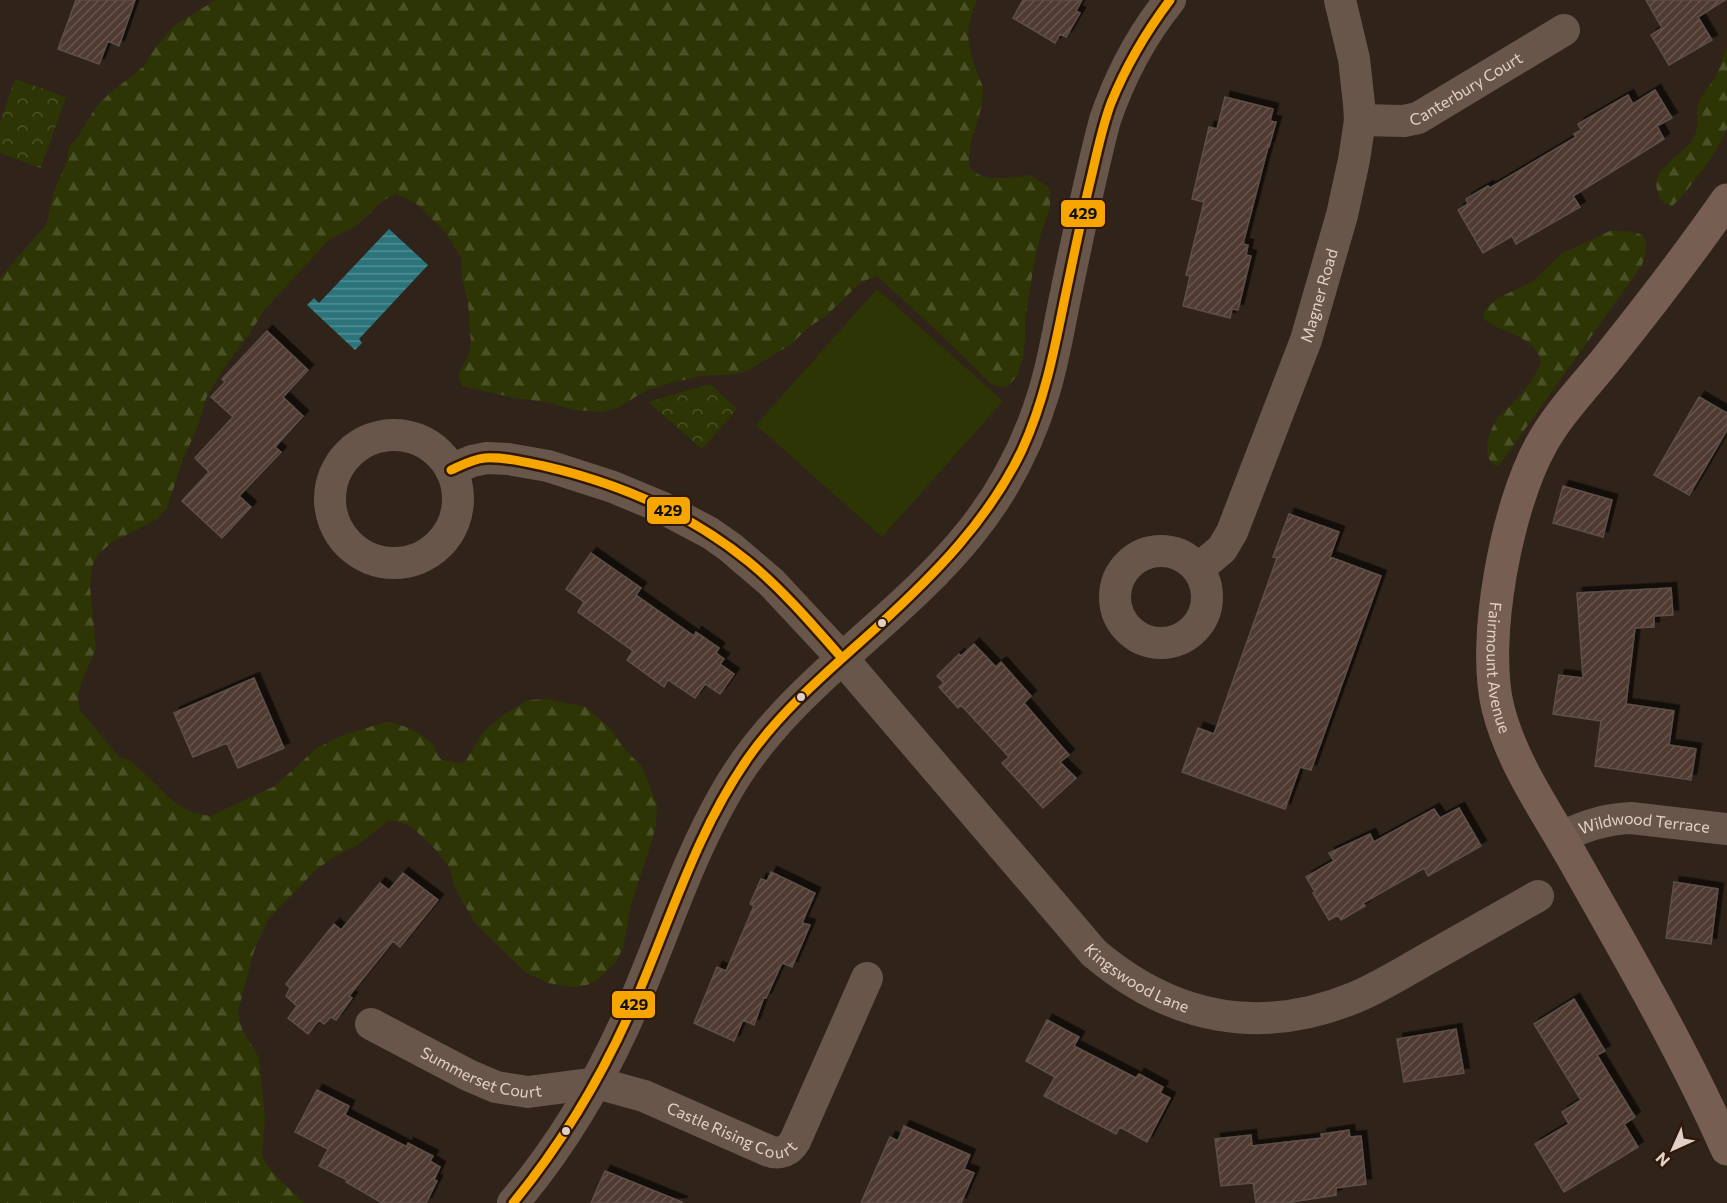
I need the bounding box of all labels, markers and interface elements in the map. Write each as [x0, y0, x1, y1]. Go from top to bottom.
street label: Canterbury Court [1408, 47, 1526, 129]
line badge: 429 [1060, 199, 1106, 228]
text: 429 [1069, 203, 1097, 222]
street label: Magner Road [1296, 246, 1341, 345]
line badge: 429 [646, 496, 691, 525]
text: 429 [654, 500, 682, 519]
street label: Fairmount Avenue [1484, 601, 1515, 736]
unlabelled marker [876, 617, 888, 629]
unlabelled marker [795, 691, 807, 703]
street label: Wildwood Terrace [1576, 808, 1711, 838]
street label: Kingswood Lane [1081, 939, 1192, 1016]
line badge: 429 [611, 990, 656, 1019]
text: 429 [620, 994, 648, 1013]
street label: Summerset Court [418, 1042, 543, 1101]
street label: Castle Rising Court [664, 1097, 801, 1162]
north arrow [1643, 1119, 1703, 1179]
unlabelled marker [560, 1125, 572, 1137]
text: N [1651, 1149, 1673, 1171]

